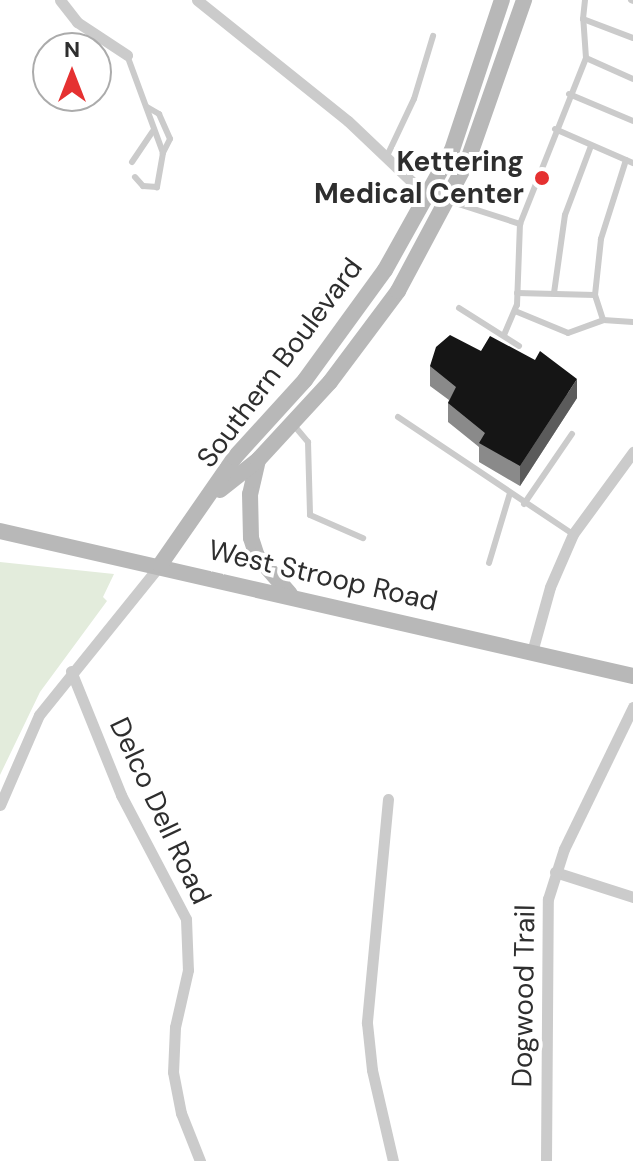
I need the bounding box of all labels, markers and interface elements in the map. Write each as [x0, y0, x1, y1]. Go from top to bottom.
north arrow [32, 32, 112, 112]
text: N [64, 35, 80, 64]
place label: Kettering Medical Center [314, 145, 524, 211]
marker: Kettering Medical Center [531, 167, 553, 189]
street label: Southern Boulevard [190, 252, 370, 474]
street label: West Stroop Road [205, 533, 441, 619]
street label: Delco Dell Road [102, 712, 218, 910]
street label: Dogwood Trail [506, 904, 542, 1088]

